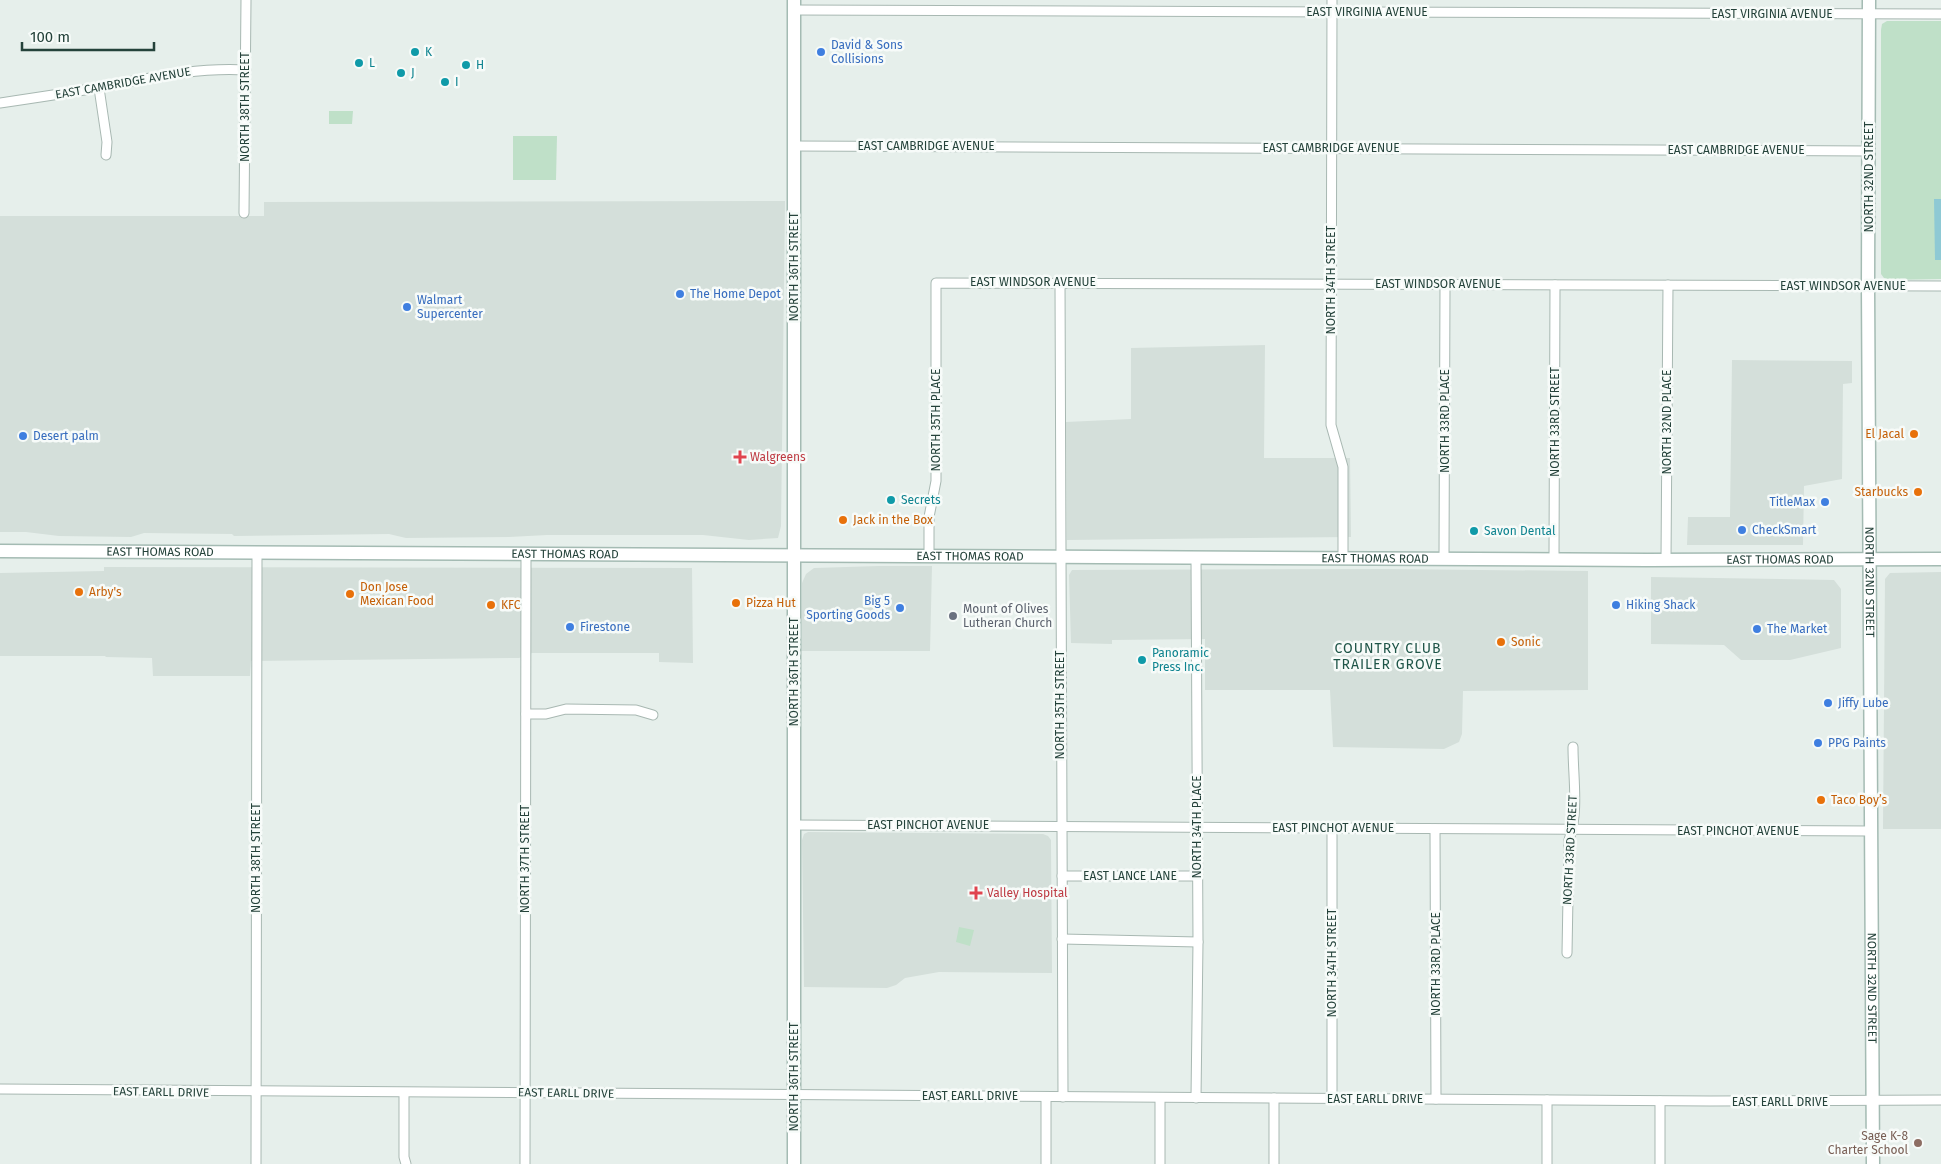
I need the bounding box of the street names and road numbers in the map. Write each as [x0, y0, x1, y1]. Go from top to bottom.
street label: EAST VIRGINIA AVENUE [1306, 5, 1428, 19]
street label: EAST VIRGINIA AVENUE [1711, 7, 1833, 21]
street label: NORTH 38TH STREET [238, 51, 252, 162]
street label: EAST CAMBRIDGE AVENUE [54, 64, 192, 102]
street label: NORTH 32ND STREET [1862, 121, 1876, 232]
street label: EAST CAMBRIDGE AVENUE [857, 139, 995, 153]
street label: EAST CAMBRIDGE AVENUE [1262, 141, 1400, 155]
street label: EAST CAMBRIDGE AVENUE [1667, 143, 1805, 157]
street label: NORTH 36TH STREET [787, 212, 801, 322]
street label: NORTH 34TH STREET [1324, 225, 1338, 335]
street label: EAST WINDSOR AVENUE [970, 275, 1096, 289]
street label: EAST WINDSOR AVENUE [1375, 277, 1501, 291]
street label: EAST WINDSOR AVENUE [1780, 279, 1906, 293]
street label: NORTH 33RD STREET [1548, 366, 1562, 477]
street label: NORTH 35TH PLACE [929, 369, 943, 471]
street label: NORTH 33RD PLACE [1438, 369, 1452, 473]
street label: NORTH 32ND PLACE [1660, 370, 1674, 474]
street label: NORTH 32ND STREET [1862, 527, 1877, 638]
street label: EAST THOMAS ROAD [106, 545, 214, 559]
street label: EAST THOMAS ROAD [511, 547, 619, 561]
street label: EAST THOMAS ROAD [916, 549, 1024, 564]
street label: EAST THOMAS ROAD [1321, 551, 1429, 566]
street label: EAST THOMAS ROAD [1726, 552, 1834, 567]
street label: NORTH 36TH STREET [787, 617, 801, 727]
street label: NORTH 35TH STREET [1053, 650, 1067, 759]
street label: NORTH 34TH PLACE [1190, 775, 1204, 879]
street label: NORTH 33RD STREET [1560, 794, 1580, 905]
street label: NORTH 38TH STREET [249, 802, 263, 913]
street label: NORTH 37TH STREET [518, 804, 532, 913]
street label: EAST PINCHOT AVENUE [867, 818, 989, 832]
street label: EAST PINCHOT AVENUE [1272, 821, 1394, 835]
street label: EAST PINCHOT AVENUE [1677, 824, 1799, 838]
street label: EAST LANCE LANE [1083, 869, 1177, 883]
street label: NORTH 34TH STREET [1325, 908, 1339, 1018]
street label: NORTH 33RD PLACE [1429, 912, 1443, 1016]
street label: NORTH 32ND STREET [1865, 932, 1879, 1044]
street label: NORTH 36TH STREET [787, 1022, 801, 1132]
street label: EAST EARLL DRIVE [113, 1084, 209, 1100]
street label: EAST EARLL DRIVE [518, 1085, 614, 1101]
street label: EAST EARLL DRIVE [922, 1089, 1018, 1103]
street label: EAST EARLL DRIVE [1327, 1092, 1423, 1106]
street label: EAST EARLL DRIVE [1732, 1095, 1828, 1109]

